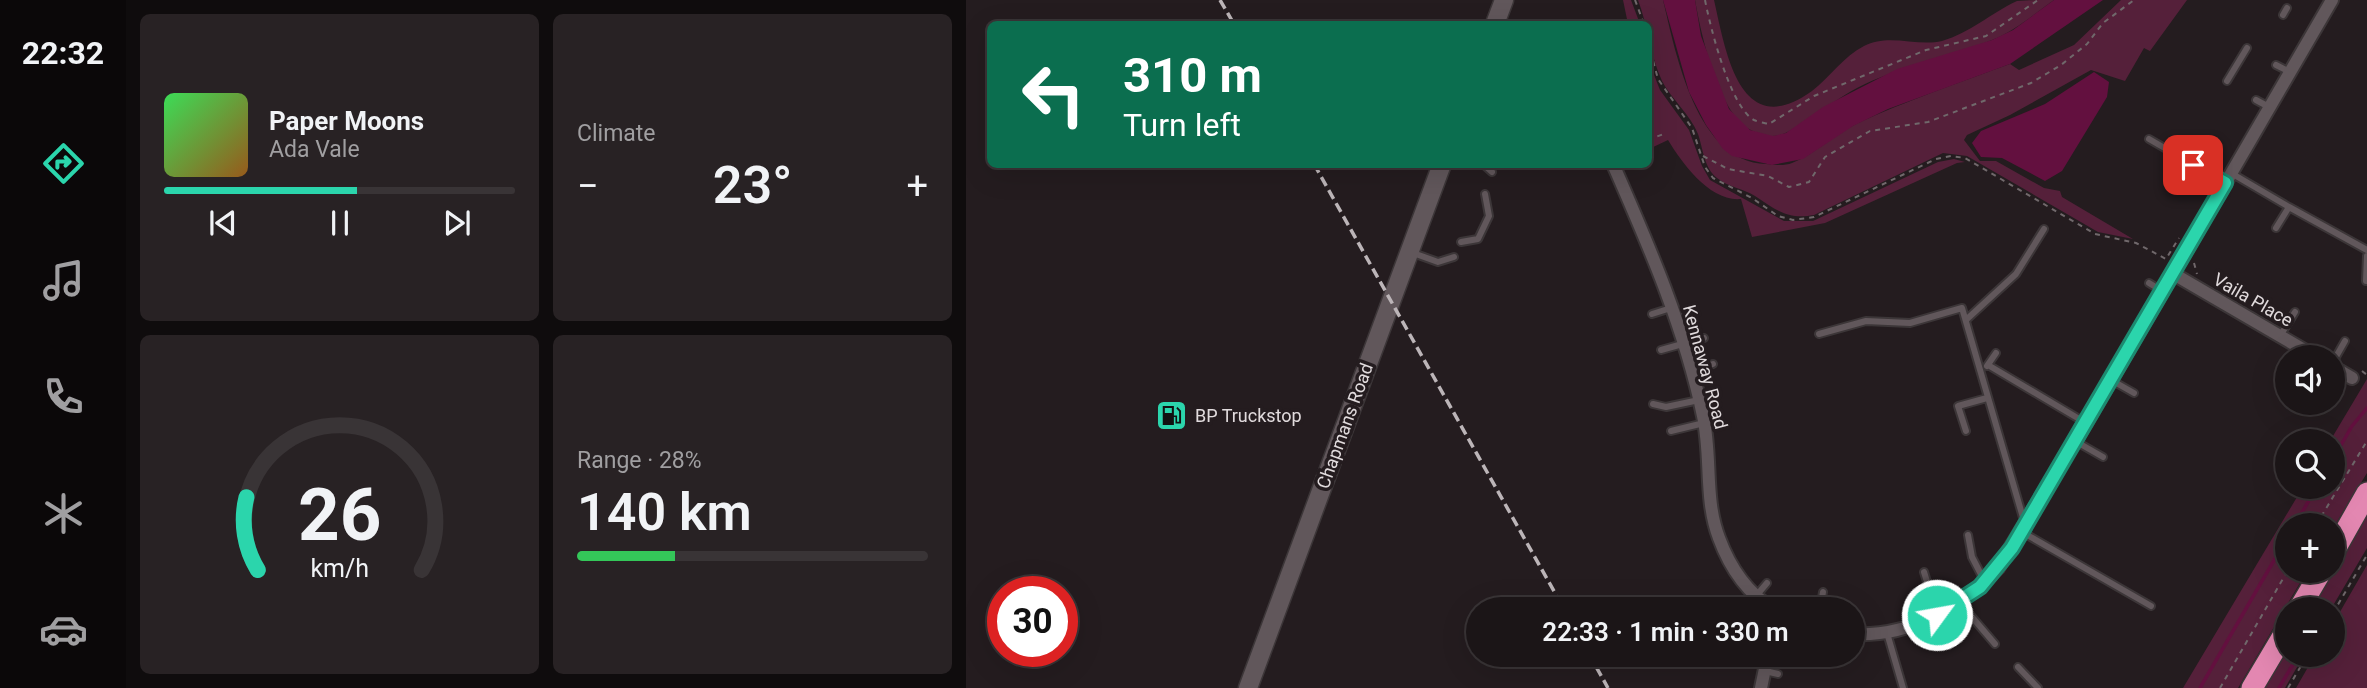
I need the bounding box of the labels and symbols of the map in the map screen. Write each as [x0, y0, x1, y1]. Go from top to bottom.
pin [2163, 135, 2223, 195]
street label: Vaila Place [2210, 268, 2297, 331]
street label: Kennaway Road [1679, 302, 1732, 431]
street label: Chapmans Road [1312, 360, 1377, 491]
fuel station icon: BP Truckstop [1155, 399, 1189, 433]
place label: BP Truckstop [1195, 405, 1302, 426]
speed limit sign: 30 [987, 576, 1078, 667]
position arrow [1900, 578, 1974, 652]

